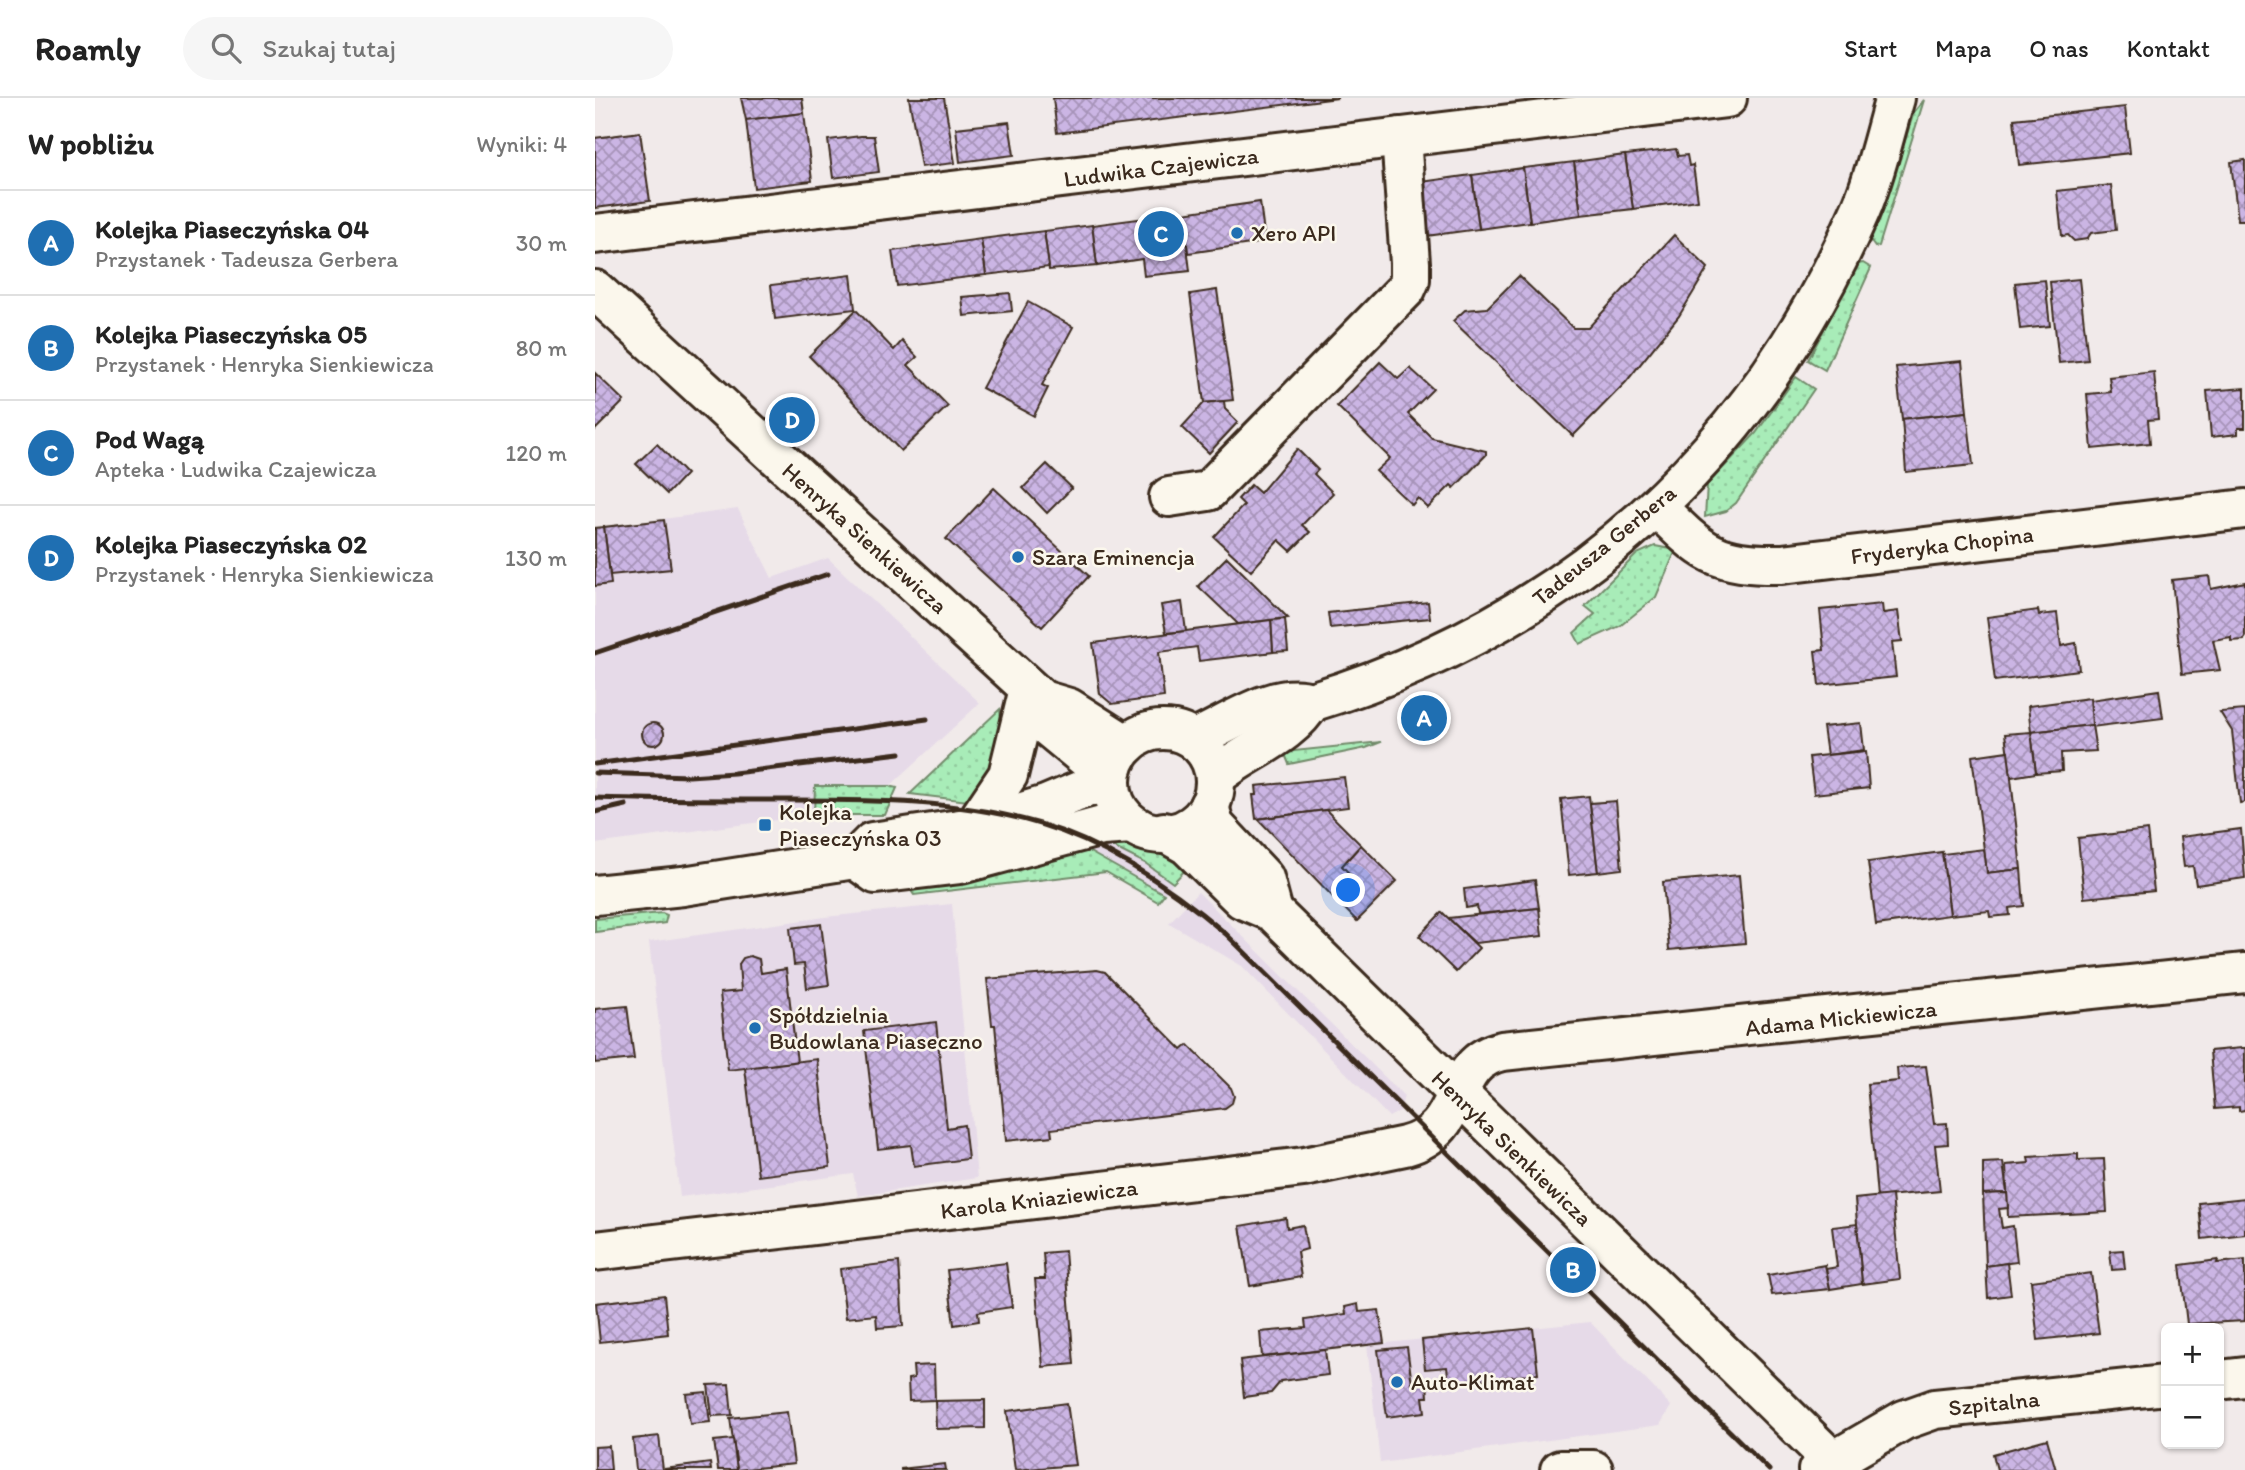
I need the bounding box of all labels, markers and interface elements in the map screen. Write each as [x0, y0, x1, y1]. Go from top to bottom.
search box [183, 17, 673, 80]
text: Roamly [35, 29, 141, 68]
icon: search [207, 29, 245, 67]
text: Szukaj tutaj [263, 32, 396, 64]
text: Start [1844, 34, 1897, 63]
text: Mapa [1935, 34, 1991, 63]
text: O nas [2029, 34, 2089, 63]
text: Kontakt [2127, 34, 2210, 63]
text: W pobliżu [28, 125, 154, 162]
text: Wyniki: 4 [476, 130, 567, 158]
street label: Ludwika Czajewicza [1062, 141, 1260, 193]
pin: C [1138, 208, 1184, 260]
text: Kolejka Piaseczyńska 04 [95, 213, 369, 245]
place label: Xero API [1251, 219, 1336, 247]
marker: Xero API [1229, 225, 1245, 241]
text: A [44, 229, 58, 257]
text: 30 m [516, 229, 567, 257]
text: Przystanek · Tadeusza Gerbera [95, 245, 398, 273]
text: Kolejka Piaseczyńska 05 [95, 318, 367, 350]
text: B [44, 334, 58, 362]
text: 80 m [516, 334, 567, 362]
text: Przystanek · Henryka Sienkiewicza [95, 350, 434, 378]
pin: D [769, 394, 815, 446]
text: Pod Wagą [95, 423, 204, 455]
text: C [44, 439, 58, 467]
text: 120 m [506, 439, 567, 467]
text: Apteka · Ludwika Czajewicza [95, 455, 377, 483]
street label: Henryka Sienkiewicza [777, 456, 953, 620]
street label: Tadeusza Gerbera [1526, 478, 1682, 612]
street label: Fryderyka Chopina [1849, 520, 2035, 570]
text: Kolejka Piaseczyńska 02 [95, 528, 367, 560]
place label: Szara Eminencja [1032, 543, 1195, 571]
text: D [43, 544, 59, 572]
text: 130 m [505, 544, 567, 572]
marker: Szara Eminencja [1010, 549, 1026, 565]
text: Przystanek · Henryka Sienkiewicza [95, 560, 434, 588]
pin: A [1401, 692, 1447, 744]
place label: Kolejka Piaseczyńska 03 [779, 798, 942, 852]
marker: Kolejka Piaseczyńska 03 [757, 817, 773, 833]
your location [1331, 873, 1365, 907]
street label: Adama Mickiewicza [1744, 994, 1938, 1042]
place label: Spółdzielnia Budowlana Piaseczno [769, 1001, 983, 1055]
marker: Spółdzielnia Budowlana Piaseczno [747, 1020, 763, 1036]
street label: Henryka Sienkiewicza [1426, 1064, 1598, 1232]
street label: Karola Kniaziewicza [939, 1173, 1139, 1225]
pin: B [1550, 1244, 1596, 1296]
map controls [2161, 1323, 2224, 1449]
button: + [2161, 1323, 2224, 1386]
place label: Auto-Klimat [1411, 1368, 1535, 1396]
marker: Auto-Klimat [1389, 1374, 1405, 1390]
street label: Szpitalna [1947, 1384, 2041, 1422]
button: − [2161, 1386, 2224, 1449]

